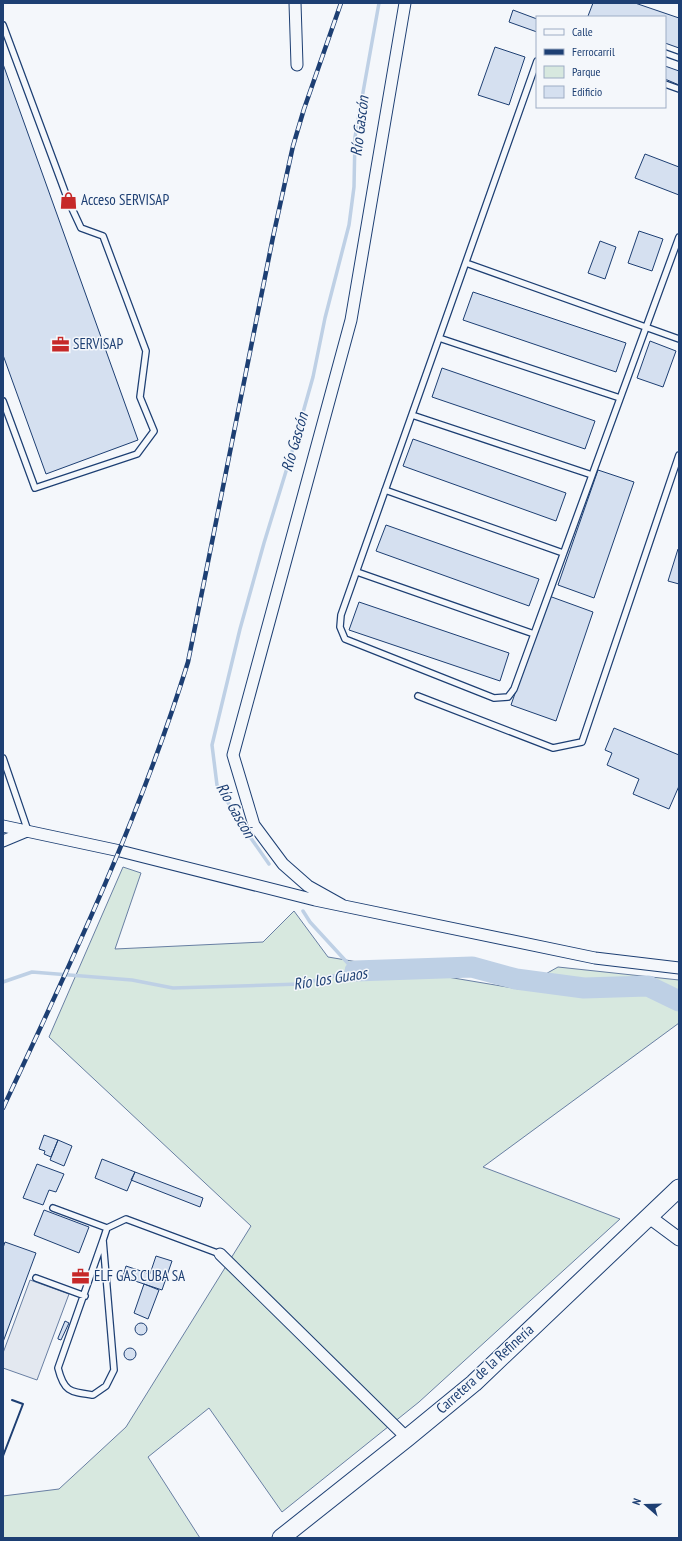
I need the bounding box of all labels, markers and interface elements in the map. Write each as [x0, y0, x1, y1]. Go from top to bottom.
legend [536, 16, 666, 108]
text: Calle [572, 24, 593, 39]
text: Ferrocarril [572, 44, 615, 59]
text: Parque [572, 64, 601, 79]
text: Edificio [572, 84, 602, 99]
water label: Río Gascón [345, 94, 373, 157]
shop icon: Acceso SERVISAP [58, 190, 78, 210]
place label: Acceso SERVISAP [81, 190, 169, 209]
office icon: SERVISAP [50, 334, 70, 354]
place label: SERVISAP [73, 334, 123, 353]
water label: Río Gascón [276, 409, 312, 474]
water label: Río Gascón [212, 779, 260, 842]
water label: Río los Guaos [292, 962, 370, 994]
office icon: ELF GAS CUBA SA [71, 1266, 91, 1286]
place label: ELF GAS CUBA SA [94, 1266, 186, 1285]
street label: Carretera de la Refinería [432, 1320, 537, 1417]
north arrow [626, 1485, 666, 1525]
text: N [629, 1496, 644, 1507]

